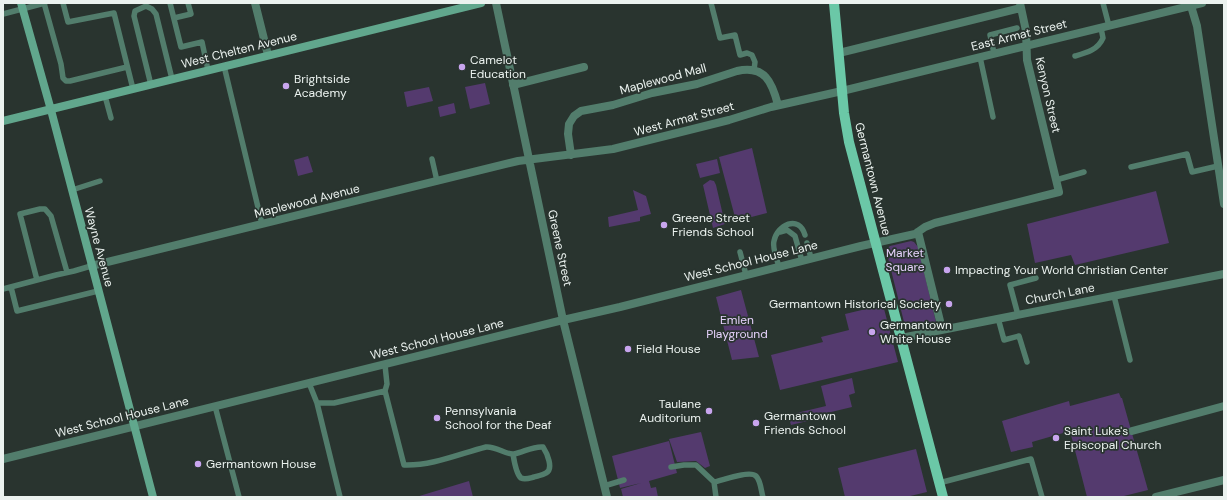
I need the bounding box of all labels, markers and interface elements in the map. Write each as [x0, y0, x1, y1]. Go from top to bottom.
street label: East Armat Street [969, 15, 1069, 55]
street label: West Chelten Avenue [179, 28, 299, 72]
place label: Camelot Education [470, 52, 526, 82]
street label: Kenyon Street [1031, 55, 1065, 135]
street label: Maplewood Mall [618, 60, 708, 98]
marker: Camelot Education [457, 62, 467, 72]
place label: Brightside Academy [294, 71, 350, 101]
marker: Brightside Academy [281, 81, 291, 91]
street label: West Armat Street [632, 98, 736, 140]
street label: Germantown Avenue [851, 121, 895, 237]
street label: Maplewood Avenue [253, 180, 362, 222]
street label: Wayne Avenue [81, 205, 117, 289]
street label: Greene Street [544, 208, 576, 288]
place label: Greene Street Friends School [672, 210, 754, 240]
marker: Greene Street Friends School [659, 220, 669, 230]
street label: West School House Lane [683, 237, 820, 285]
park label: Market Square [886, 245, 925, 275]
place label: Impacting Your World Christian Center [955, 262, 1169, 278]
marker: Impacting Your World Christian Center [942, 265, 952, 275]
street label: Church Lane [1024, 279, 1096, 309]
place label: Germantown Historical Society [769, 296, 941, 312]
marker: Germantown Historical Society [944, 299, 954, 309]
park label: Emlen Playground [706, 312, 768, 342]
street label: West School House Lane [369, 315, 506, 363]
place label: Germantown White House [880, 317, 952, 347]
marker: Germantown White House [867, 327, 877, 337]
place label: Field House [636, 341, 701, 357]
marker: Field House [623, 344, 633, 354]
street label: West School House Lane [54, 393, 191, 441]
place label: Taulane Auditorium [639, 396, 701, 426]
place label: Pennsylvania School for the Deaf [445, 403, 552, 433]
marker: Taulane Auditorium [704, 406, 714, 416]
place label: Germantown Friends School [764, 408, 846, 438]
marker: Pennsylvania School for the Deaf [432, 413, 442, 423]
marker: Germantown Friends School [751, 418, 761, 428]
place label: Saint Luke's Episcopal Church [1064, 423, 1162, 453]
marker: Saint Luke's Episcopal Church [1051, 433, 1061, 443]
place label: Germantown House [206, 456, 316, 472]
marker: Germantown House [193, 459, 203, 469]

